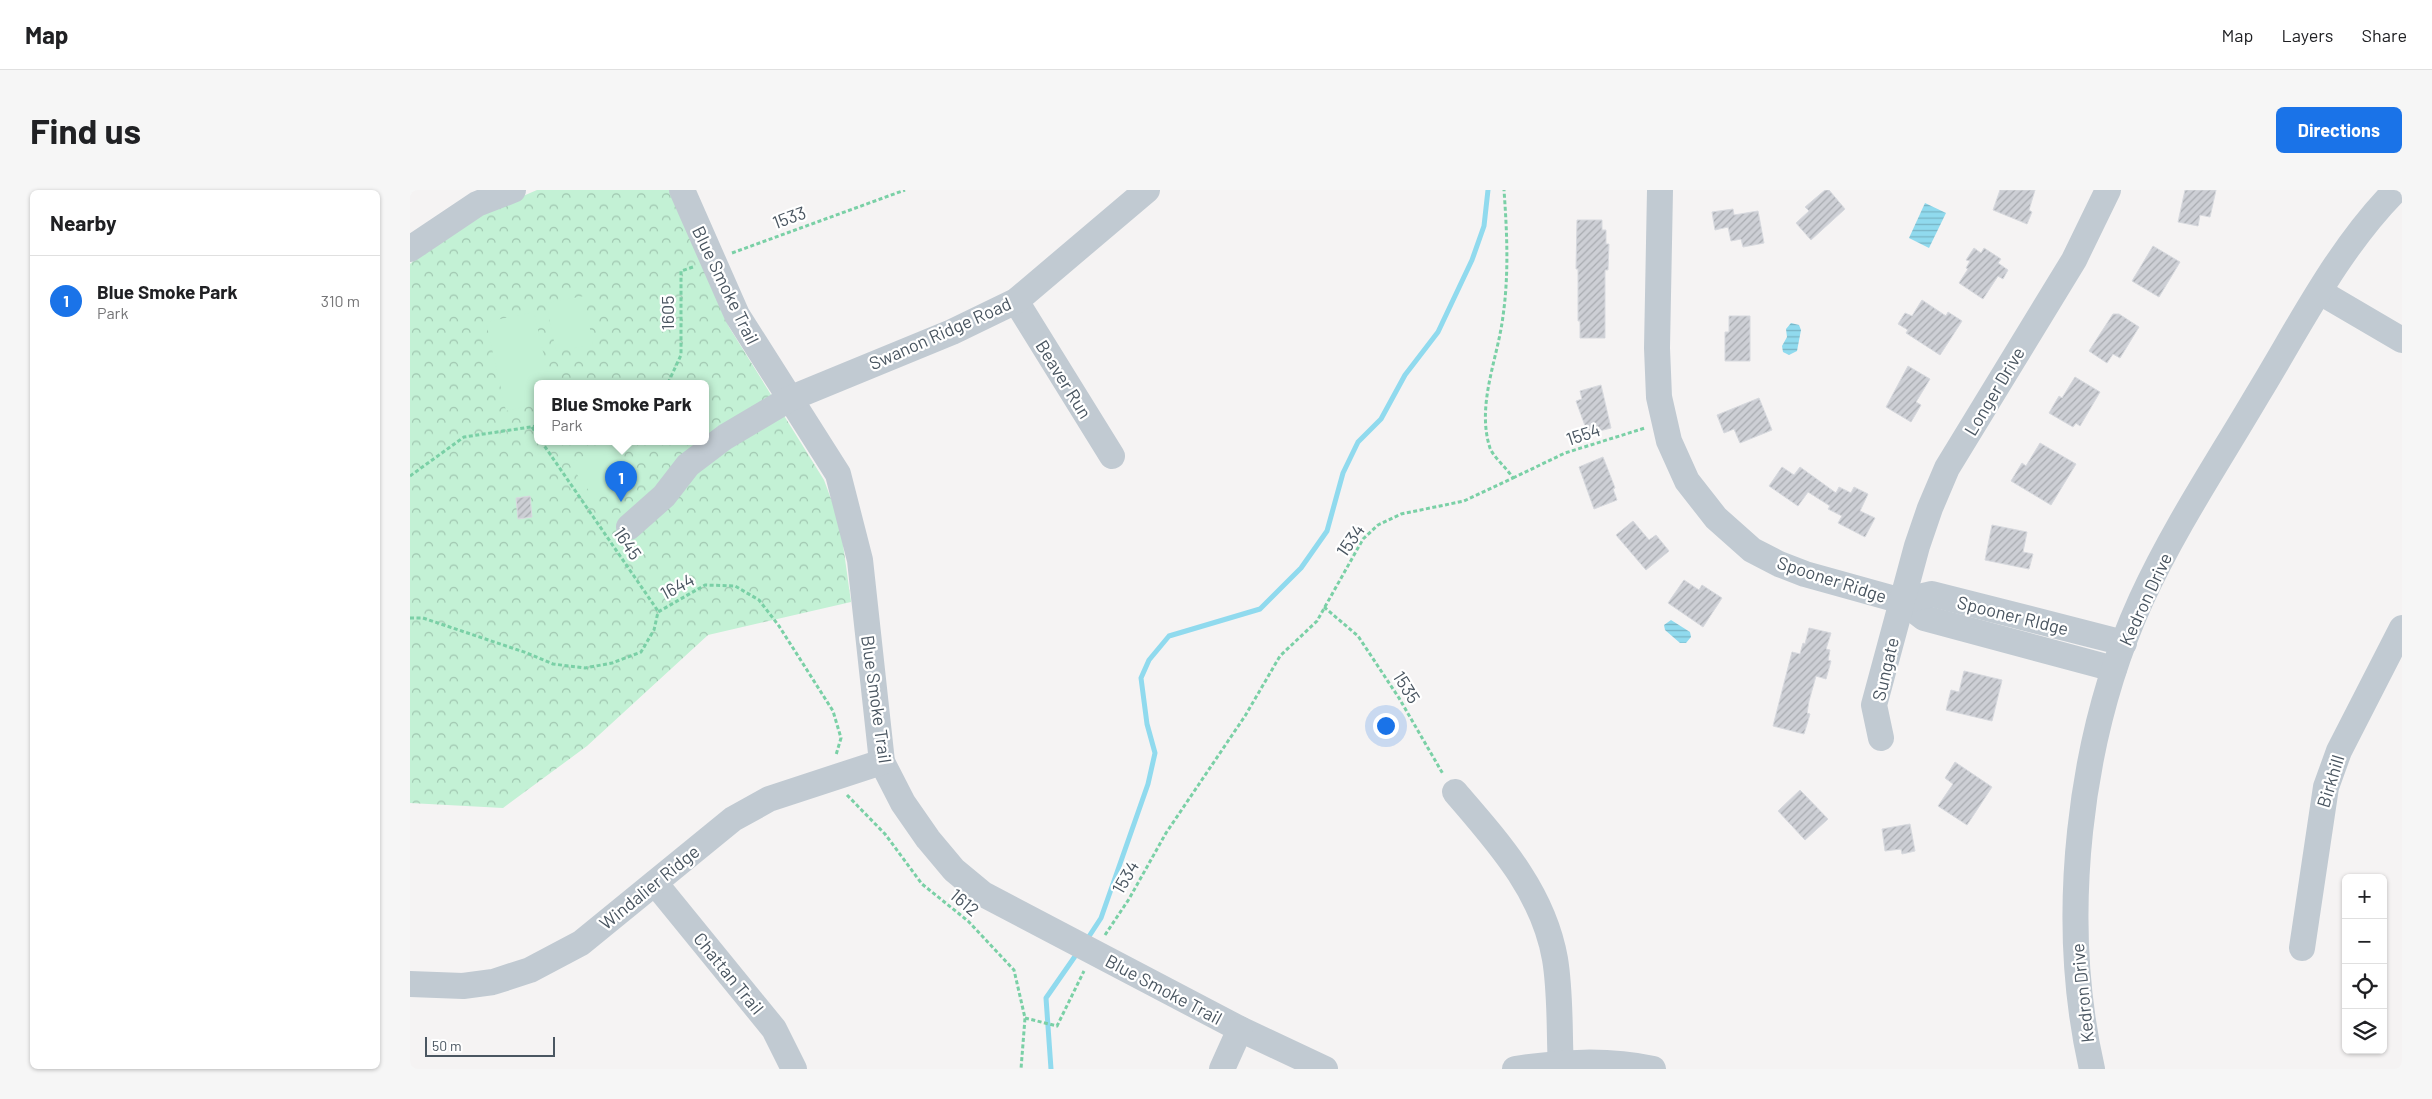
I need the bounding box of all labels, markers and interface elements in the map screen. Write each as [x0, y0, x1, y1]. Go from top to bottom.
text: Map [25, 20, 68, 49]
text: Map [2221, 24, 2253, 46]
text: Layers [2281, 24, 2334, 46]
text: Share [2362, 24, 2407, 46]
button: Directions [2276, 107, 2402, 153]
text: Find us [30, 109, 141, 151]
street label: 1533 [769, 201, 809, 233]
text: Nearby [50, 210, 116, 235]
street label: Blue Smoke Trail [688, 222, 764, 348]
text: Blue Smoke Park [97, 280, 238, 303]
text: 1 [63, 291, 69, 310]
text: 310 m [321, 291, 360, 310]
street label: Swanon Ridge Road [866, 292, 1014, 374]
street label: 1605 [656, 296, 678, 331]
text: Park [97, 303, 128, 322]
street label: Beaver Run [1031, 336, 1097, 422]
street label: Longer Drive [1959, 343, 2029, 439]
popup [534, 380, 709, 445]
text: Blue Smoke Park [551, 392, 692, 415]
text: Park [551, 415, 583, 434]
street label: 1554 [1563, 418, 1603, 450]
pin: 1 [605, 461, 637, 502]
street label: 1534 [1331, 519, 1369, 561]
street label: 1645 [609, 522, 647, 564]
street label: Kedron Drive [2114, 549, 2176, 649]
street label: Spooner Ridge [1774, 551, 1890, 607]
street label: 1644 [656, 568, 698, 604]
street label: Spooner RIdge [1955, 591, 2071, 639]
street label: Blue Smoke Trail [857, 634, 897, 764]
street label: Sungate [1867, 635, 1903, 703]
street label: 1535 [1389, 667, 1425, 707]
your location [1373, 713, 1399, 739]
street label: Birkhill [2312, 752, 2348, 810]
street label: Windalier Ridge [595, 840, 703, 934]
street label: 1534 [1107, 856, 1143, 898]
map controls [2342, 874, 2387, 1054]
button: + [2342, 874, 2387, 919]
street label: 1612 [946, 884, 984, 920]
button: − [2342, 919, 2387, 964]
street label: Chattan Trail [689, 928, 769, 1018]
street label: Kedron Drive [2066, 942, 2098, 1044]
street label: Blue Smoke Trail [1102, 949, 1226, 1029]
button: locate [2342, 964, 2387, 1009]
button: layers [2342, 1009, 2387, 1054]
scale bar [425, 1034, 555, 1057]
text: 50 m [432, 1037, 461, 1054]

